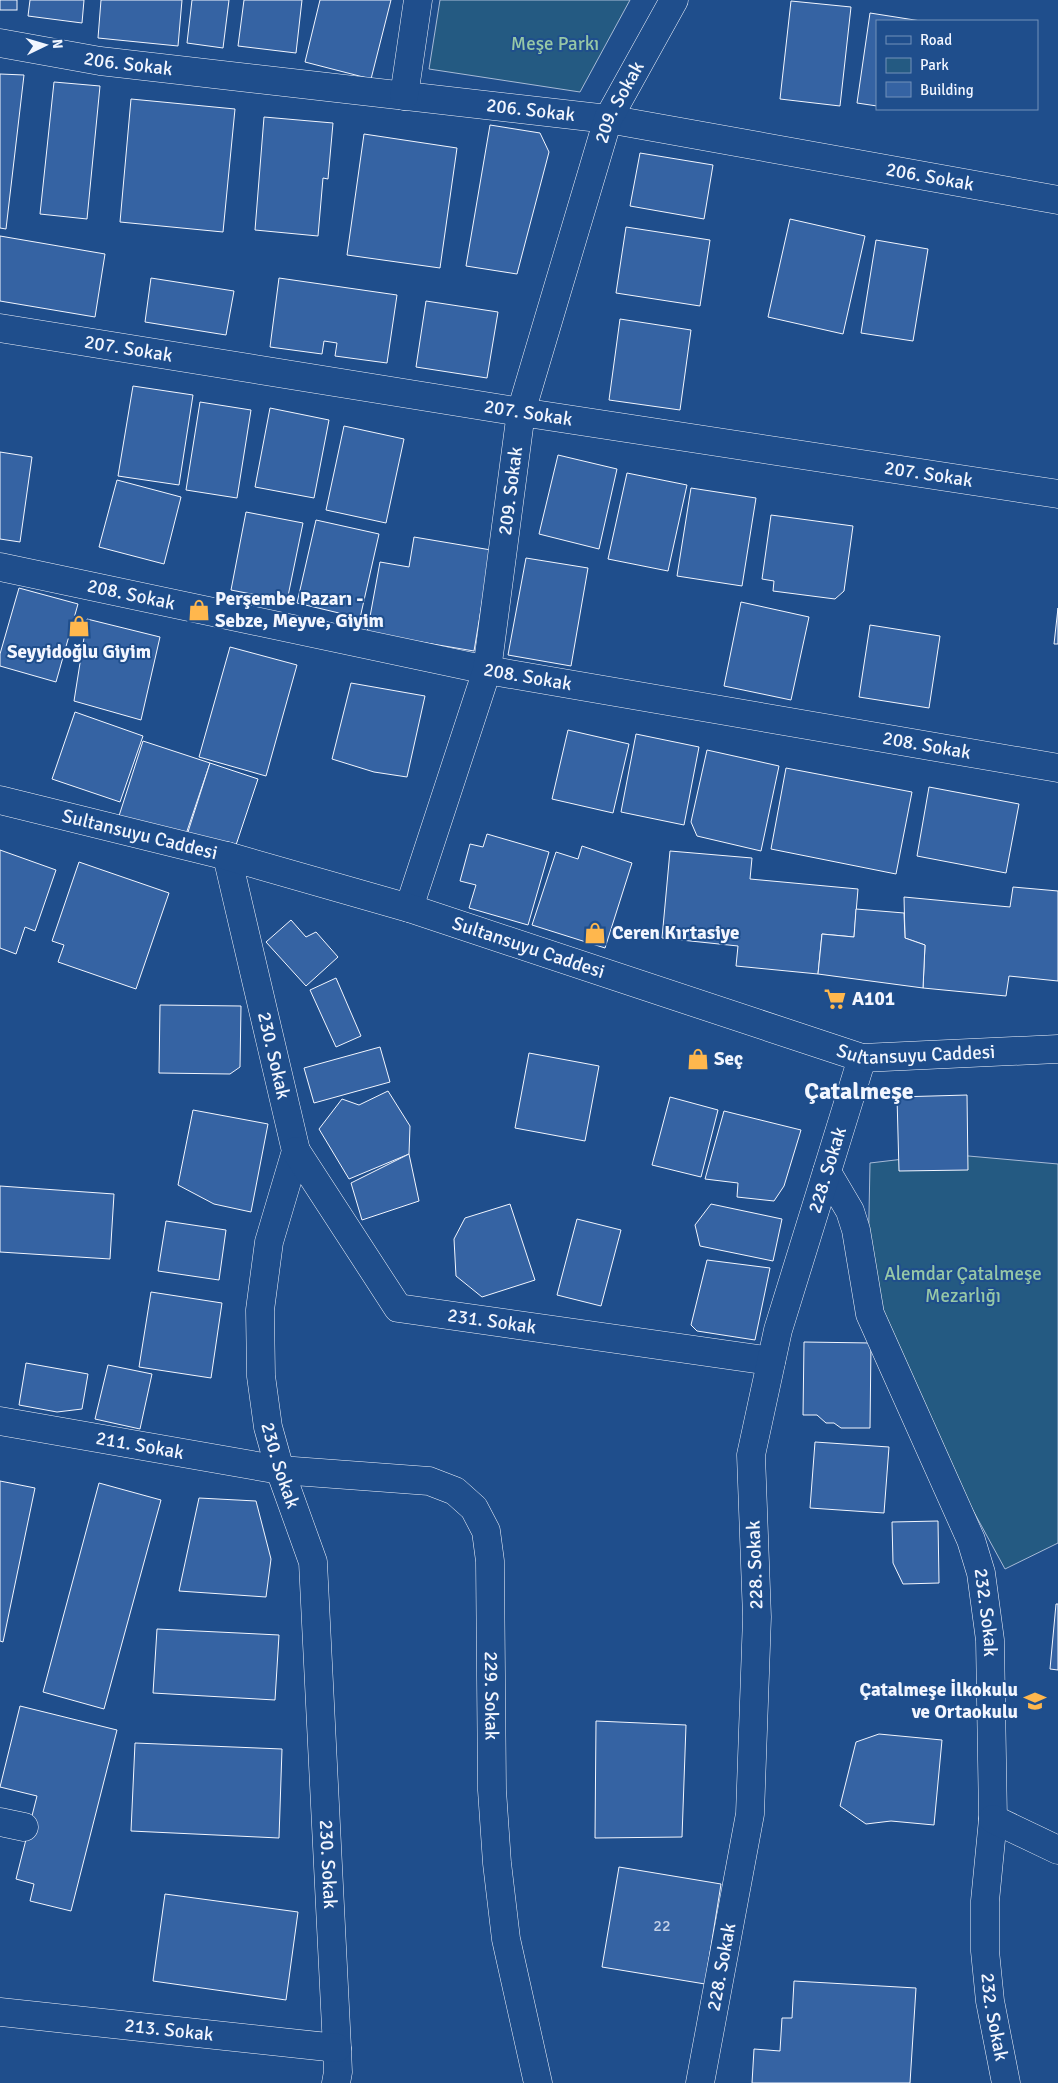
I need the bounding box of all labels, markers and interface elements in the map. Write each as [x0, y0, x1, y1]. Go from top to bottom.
north arrow [20, 20, 70, 70]
legend [876, 20, 1038, 110]
text: Road [920, 31, 952, 49]
park label: Meşe Parkı [511, 32, 599, 56]
text: N [49, 38, 66, 50]
street label: 206. Sokak [82, 46, 174, 81]
text: Park [920, 56, 949, 74]
street label: 209. Sokak [589, 57, 650, 146]
text: Building [920, 81, 974, 99]
street label: 206. Sokak [485, 93, 577, 127]
street label: 206. Sokak [884, 157, 976, 197]
street label: 207. Sokak [82, 330, 175, 368]
street label: 207. Sokak [482, 394, 575, 432]
street label: 209. Sokak [493, 445, 528, 537]
street label: 207. Sokak [883, 456, 975, 493]
street label: 208. Sokak [85, 574, 178, 616]
place label: Perşembe Pazarı - Sebze, Meyve, Giyim [215, 587, 384, 633]
shop icon: Perşembe Pazarı - Sebze, Meyve, Giyim [186, 597, 212, 623]
shop icon: Seyyidoğlu Giyim [66, 613, 92, 639]
place label: Seyyidoğlu Giyim [7, 640, 151, 664]
street label: 208. Sokak [482, 658, 574, 696]
street label: 208. Sokak [881, 726, 973, 765]
street label: Sultansuyu Caddesi [60, 804, 220, 865]
street label: Sultansuyu Caddesi [449, 911, 608, 984]
shop icon: Ceren Kırtasiye [582, 920, 608, 946]
place label: Ceren Kırtasiye [612, 921, 739, 945]
supermarket icon: A101 [822, 986, 848, 1012]
place label: A101 [852, 987, 895, 1011]
street label: 230. Sokak [252, 1009, 296, 1102]
street label: Sultansuyu Caddesi [834, 1038, 996, 1070]
shop icon: Seç [685, 1046, 711, 1072]
place label: Seç [714, 1047, 743, 1071]
district label: Çatalmeşe [804, 1076, 914, 1106]
street label: 228. Sokak [803, 1124, 852, 1216]
park label: Alemdar Çatalmeşe Mezarlığı [884, 1262, 1042, 1308]
street label: 231. Sokak [446, 1303, 538, 1340]
street label: 230. Sokak [255, 1419, 305, 1512]
street label: 211. Sokak [94, 1426, 186, 1465]
street label: 228. Sokak [741, 1520, 769, 1610]
street label: 232. Sokak [968, 1566, 1002, 1657]
street label: 229. Sokak [479, 1651, 504, 1741]
place label: Çatalmeşe İlkokulu ve Ortaokulu [860, 1678, 1018, 1724]
school or university icon: Çatalmeşe İlkokulu ve Ortaokulu [1022, 1688, 1048, 1714]
street label: 230. Sokak [314, 1819, 342, 1910]
house number: 22 [653, 1916, 671, 1936]
street label: 228. Sokak [702, 1921, 742, 2013]
street label: 232. Sokak [975, 1972, 1014, 2064]
street label: 213. Sokak [123, 2013, 215, 2047]

